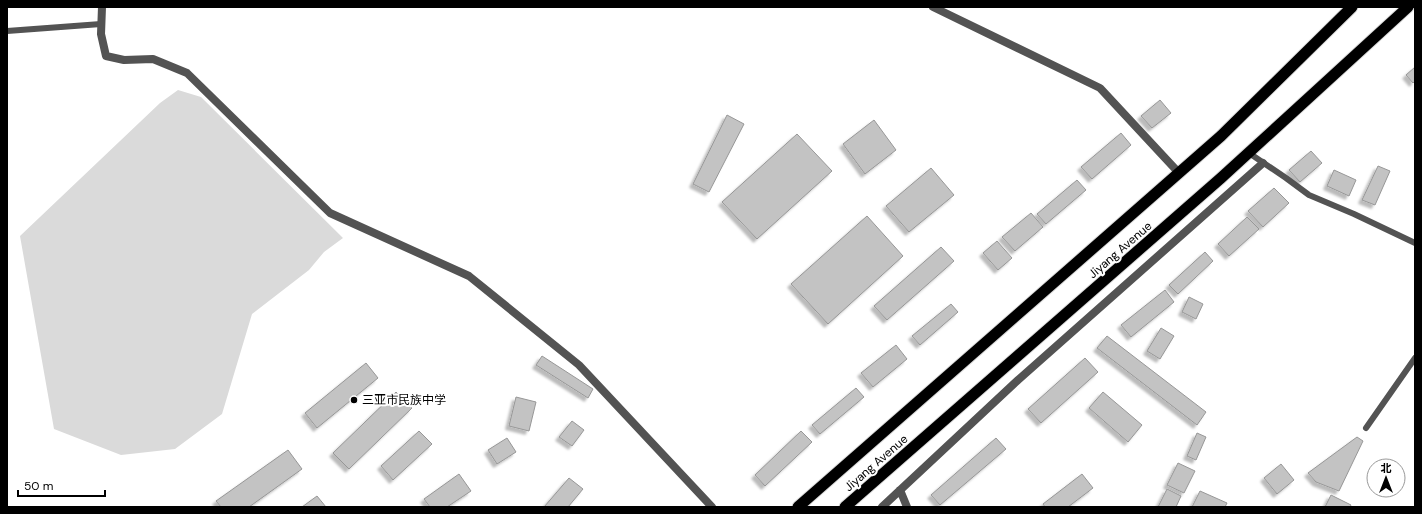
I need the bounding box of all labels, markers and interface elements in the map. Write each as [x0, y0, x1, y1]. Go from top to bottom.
street label: Jiyang Avenue [1085, 218, 1155, 282]
place label: 三亚市民族中学 [362, 392, 446, 408]
marker: 三亚市民族中学 [349, 395, 359, 405]
street label: Jiyang Avenue [841, 431, 911, 495]
north arrow [1366, 458, 1406, 498]
text: 北 [1381, 461, 1392, 475]
scale bar [18, 472, 105, 498]
text: 50 m [24, 478, 53, 494]

